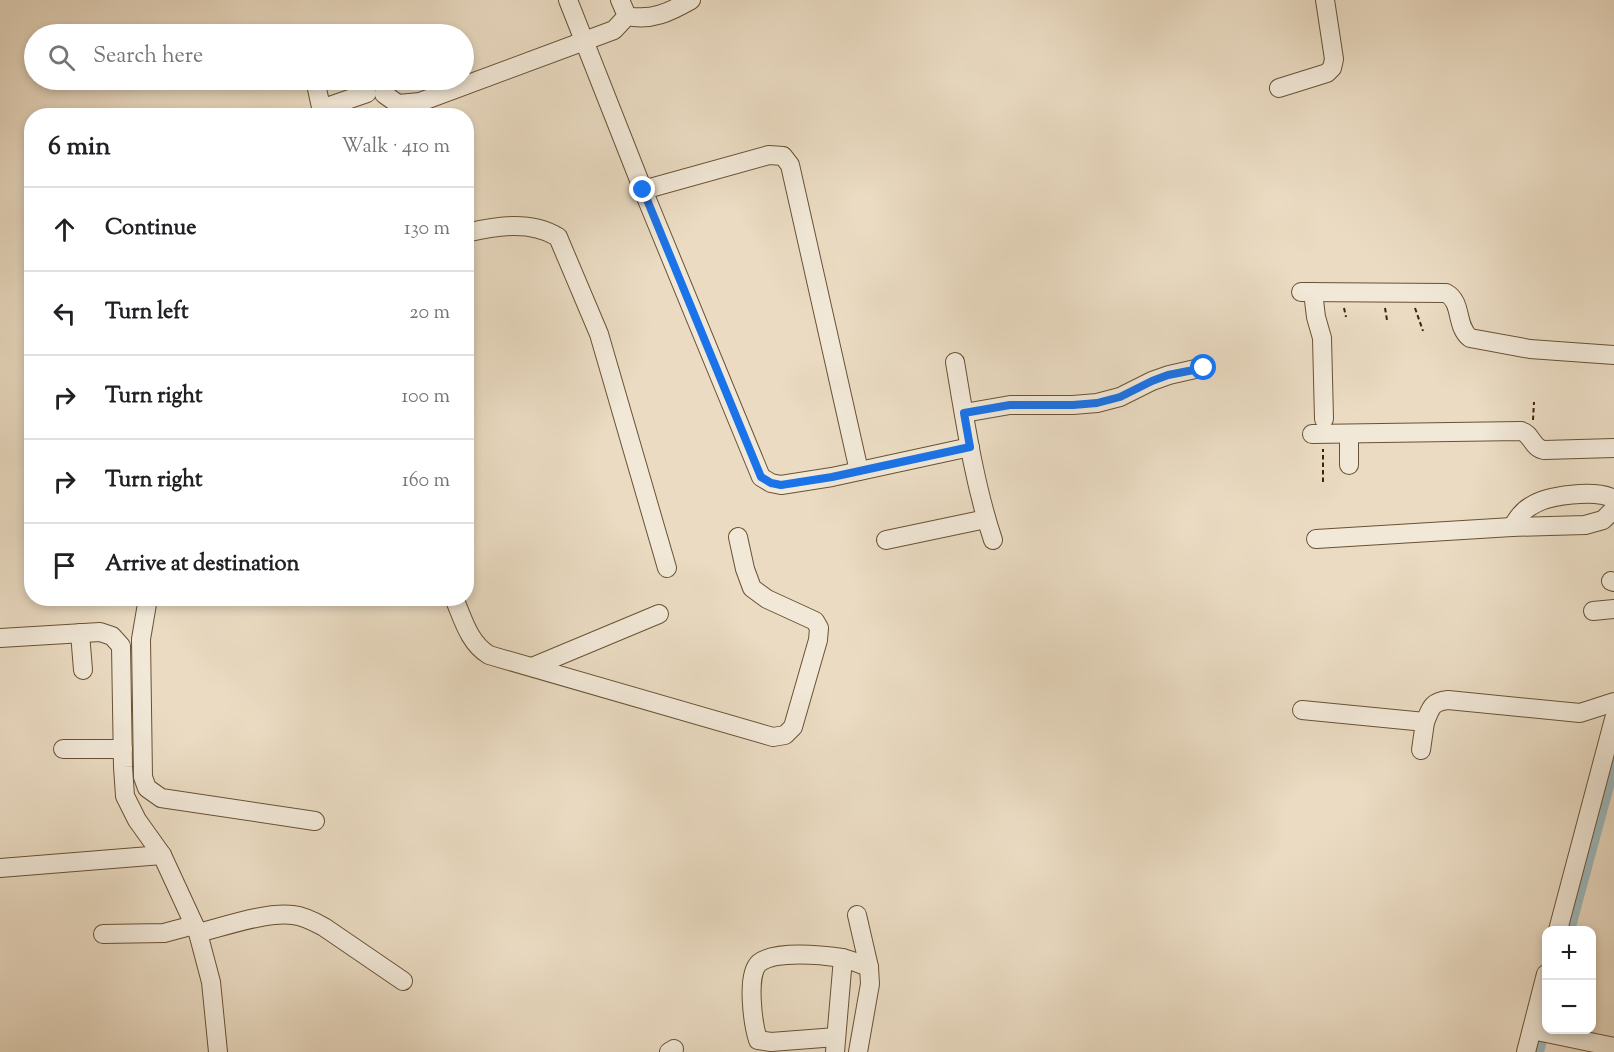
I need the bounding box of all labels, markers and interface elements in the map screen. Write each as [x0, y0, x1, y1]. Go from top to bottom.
search box [24, 24, 474, 90]
icon: search [45, 41, 78, 74]
text: Search here [93, 41, 203, 73]
text: 6 min [48, 129, 111, 166]
text: Walk · 410 m [341, 133, 450, 162]
route end [629, 176, 655, 202]
icon: ahead [48, 213, 81, 246]
text: Continue [105, 213, 196, 245]
text: 130 m [404, 215, 450, 244]
icon: left [48, 297, 81, 330]
text: Turn left [105, 297, 188, 329]
text: 20 m [409, 299, 450, 328]
route start [1190, 354, 1216, 380]
icon: right [48, 381, 81, 414]
text: Turn right [105, 381, 202, 413]
text: 100 m [401, 383, 450, 412]
icon: right [48, 465, 81, 498]
text: Turn right [105, 465, 202, 497]
text: 160 m [402, 467, 450, 496]
icon: arrive [48, 549, 81, 582]
text: Arrive at destination [105, 549, 300, 581]
map controls [1542, 926, 1596, 1034]
button: + [1542, 926, 1596, 980]
button: − [1542, 980, 1596, 1034]

